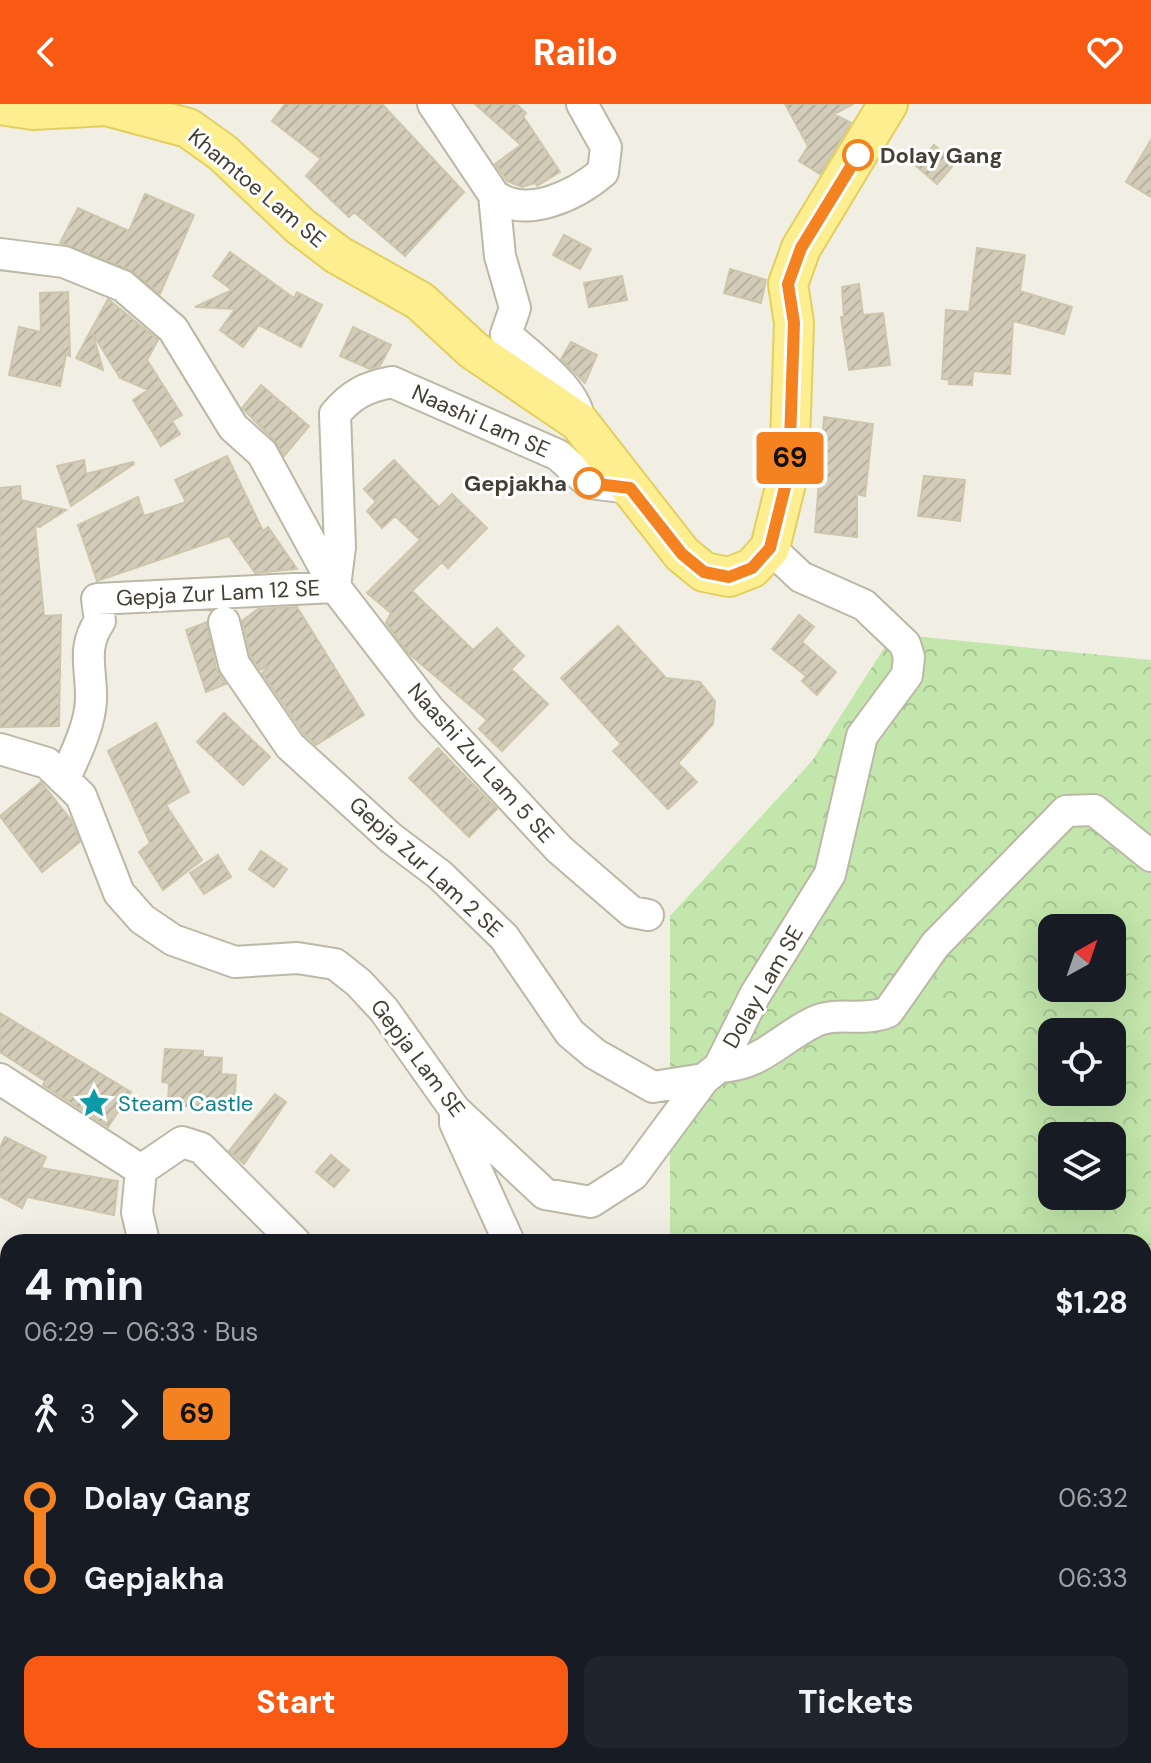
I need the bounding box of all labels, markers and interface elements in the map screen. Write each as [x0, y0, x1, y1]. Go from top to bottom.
text: Railo [533, 29, 618, 76]
icon: back [24, 30, 68, 74]
icon: heart [1083, 30, 1127, 74]
street label: Khamtoe Lam SE [182, 122, 332, 254]
marker: Dolay Gang [843, 140, 873, 170]
place label: Dolay Gang [880, 141, 1003, 170]
street label: Naashi Lam SE [407, 378, 555, 464]
line badge: 69 [754, 432, 826, 484]
text: 69 [773, 439, 807, 476]
marker: Gepjakha [574, 468, 604, 498]
place label: Gepjakha [464, 469, 567, 498]
street label: Gepja Zur Lam 12 SE [115, 573, 321, 613]
street label: Naashi Zur Lam 5 SE [401, 677, 561, 849]
street label: Gepja Zur Lam 2 SE [343, 790, 509, 944]
north arrow [1038, 914, 1126, 1002]
map controls [1038, 914, 1126, 1210]
street label: Dolay Lam SE [716, 920, 810, 1054]
street label: Gepja Lam SE [364, 993, 472, 1123]
button: locate [1038, 1018, 1126, 1106]
place icon: Steam Castle [77, 1086, 111, 1120]
place label: Steam Castle [118, 1089, 253, 1118]
button: layers [1038, 1122, 1126, 1210]
text: 4 min [24, 1256, 144, 1314]
text: $1.28 [1055, 1283, 1128, 1322]
text: 06:29 – 06:33 · Bus [24, 1315, 258, 1349]
icon: walk [24, 1392, 68, 1436]
icon: forward [107, 1392, 151, 1436]
text: 69 [179, 1395, 214, 1432]
text: 3 [80, 1397, 95, 1431]
text: Dolay Gang [84, 1479, 251, 1518]
text: 06:32 [1058, 1481, 1128, 1515]
text: Gepjakha [84, 1559, 224, 1598]
text: 06:33 [1058, 1561, 1128, 1595]
button: Start [24, 1656, 568, 1748]
button: Tickets [584, 1656, 1128, 1748]

